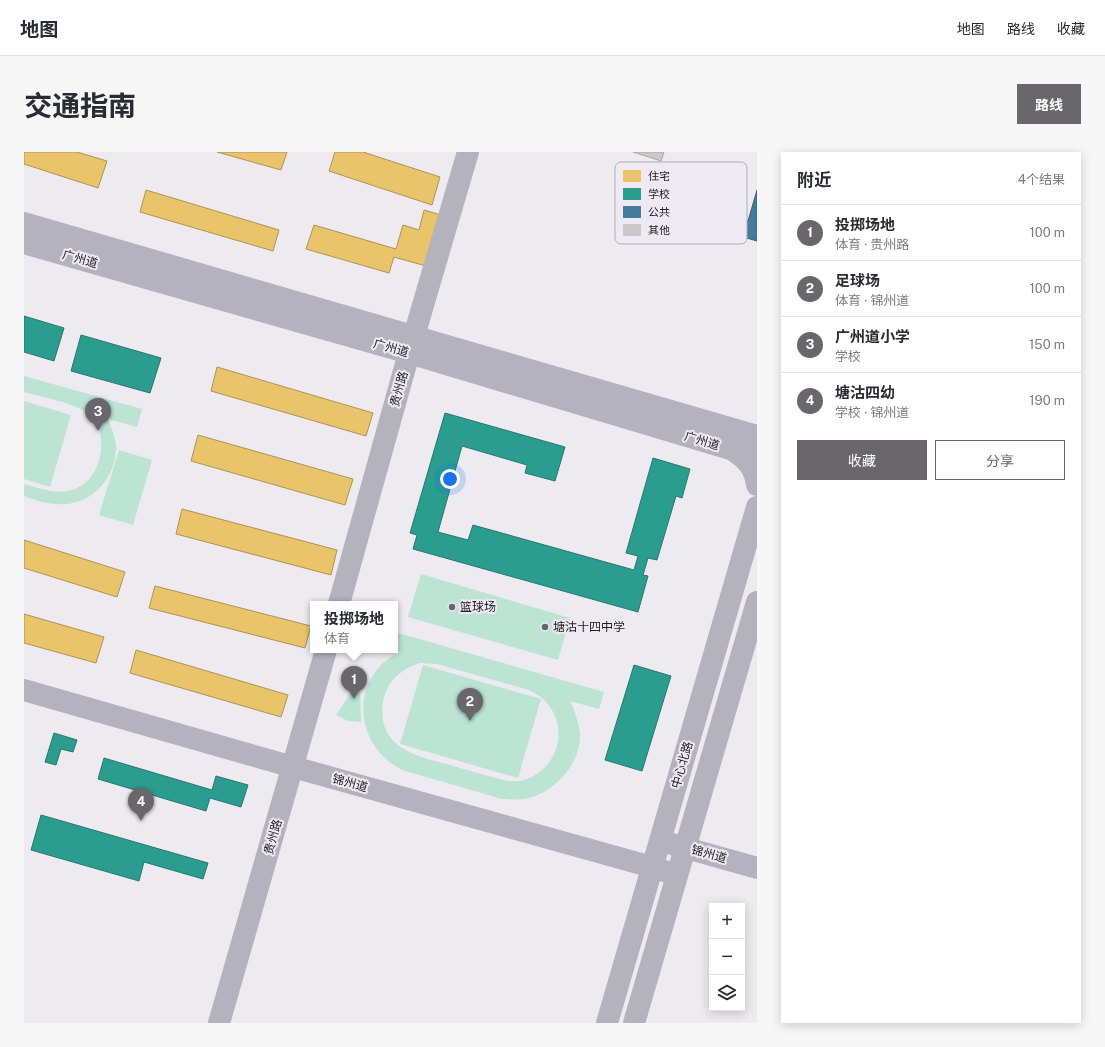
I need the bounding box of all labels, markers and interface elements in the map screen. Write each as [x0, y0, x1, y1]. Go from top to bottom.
text: 地图 [20, 18, 58, 40]
text: 地图 [957, 21, 985, 37]
text: 路线 [1007, 21, 1035, 37]
text: 收藏 [1057, 21, 1085, 37]
button: 路线 [1017, 84, 1081, 124]
text: 交通指南 [24, 89, 136, 122]
legend [615, 162, 747, 244]
text: 住宅 [648, 170, 670, 182]
text: 附近 [797, 170, 831, 190]
text: 4个结果 [1018, 172, 1065, 187]
text: 学校 [648, 188, 670, 200]
text: 公共 [648, 206, 670, 218]
text: 投掷场地 [835, 216, 895, 233]
text: 其他 [648, 224, 670, 236]
text: 1 [807, 225, 813, 240]
text: 100 m [1029, 225, 1065, 240]
text: 体育 · 贵州路 [835, 237, 909, 252]
street label: 广州道 [61, 247, 99, 271]
text: 足球场 [835, 272, 880, 289]
text: 2 [806, 281, 814, 296]
text: 100 m [1029, 281, 1065, 296]
text: 体育 · 锦州道 [835, 293, 909, 308]
text: 广州道小学 [835, 328, 910, 345]
street label: 广州道 [372, 336, 410, 360]
text: 3 [806, 337, 814, 352]
text: 150 m [1029, 337, 1065, 352]
text: 学校 [835, 349, 861, 364]
street label: 贵州路 [387, 370, 411, 408]
text: 塘沽四幼 [835, 384, 895, 401]
text: 4 [806, 393, 814, 408]
text: 190 m [1029, 393, 1065, 408]
pin: 3 [85, 398, 111, 431]
text: 学校 · 锦州道 [835, 405, 909, 420]
street label: 广州道 [683, 429, 721, 453]
button: 收藏 [797, 440, 927, 480]
button: 分享 [935, 440, 1065, 480]
your location [440, 469, 460, 489]
place label: 篮球场 [460, 600, 496, 614]
popup [310, 601, 398, 653]
marker: 篮球场 [447, 602, 457, 612]
text: 投掷场地 [324, 610, 384, 627]
place label: 塘沽十四中学 [553, 620, 625, 634]
marker: 塘沽十四中学 [540, 622, 550, 632]
text: 体育 [324, 631, 350, 646]
pin: 1 [341, 666, 367, 699]
pin: 2 [457, 688, 483, 721]
street label: 中心北路 [669, 740, 695, 790]
street label: 锦州道 [331, 771, 369, 795]
pin: 4 [128, 788, 154, 821]
street label: 贵州路 [261, 818, 285, 856]
street label: 锦州道 [690, 842, 728, 866]
map controls [709, 903, 745, 1011]
button: + [709, 903, 745, 939]
button: − [709, 939, 745, 975]
button: layers [709, 975, 745, 1011]

